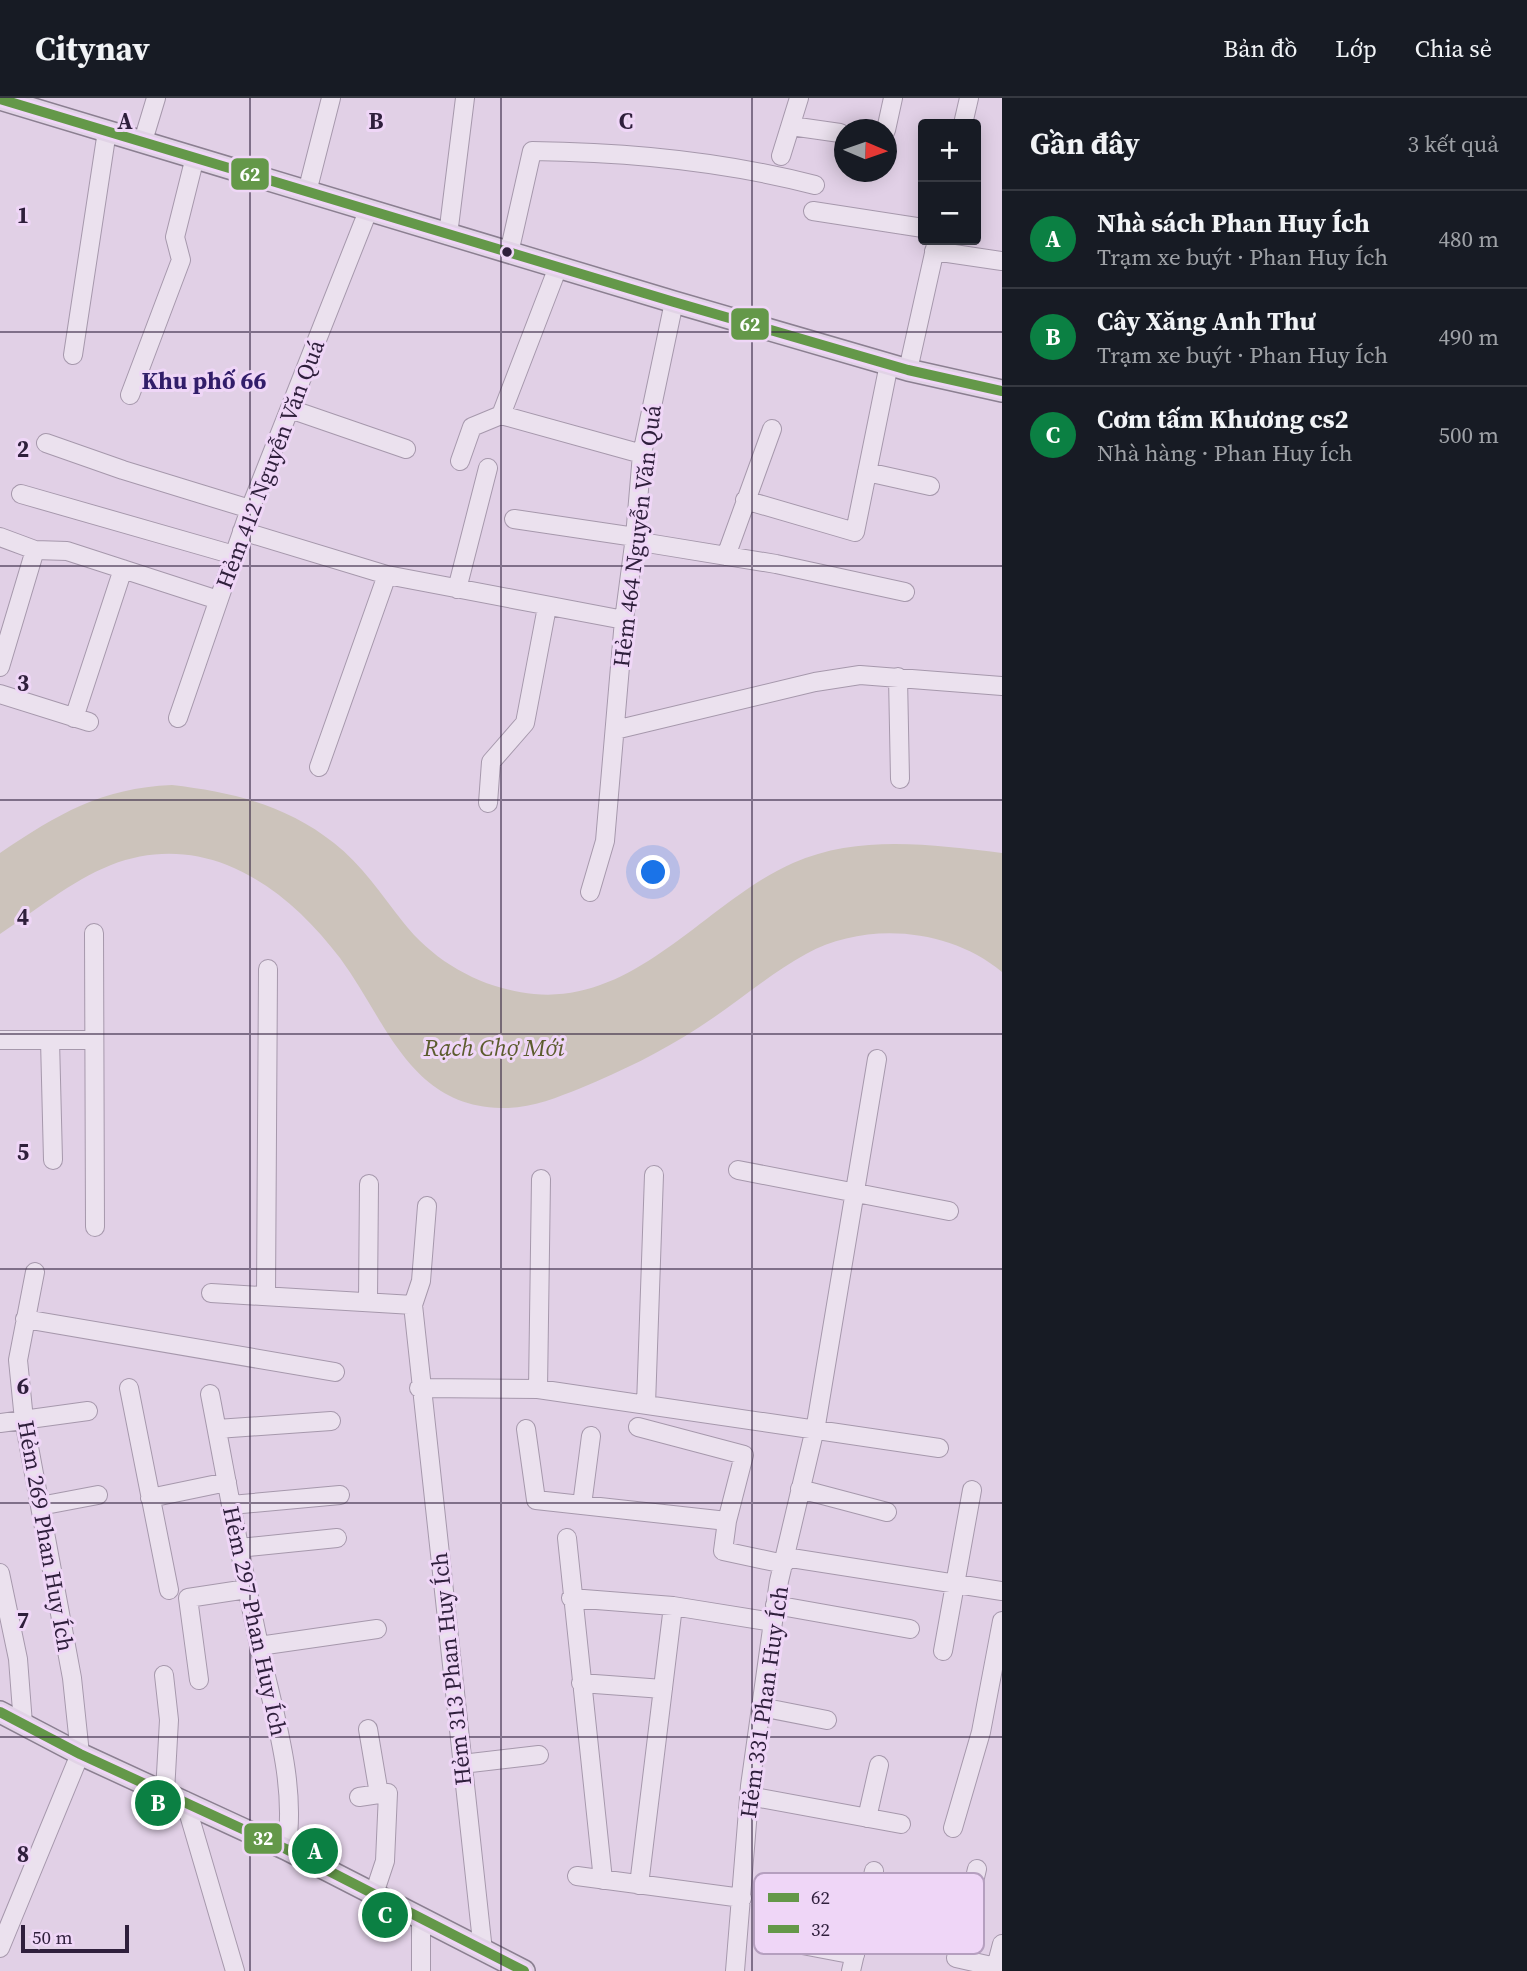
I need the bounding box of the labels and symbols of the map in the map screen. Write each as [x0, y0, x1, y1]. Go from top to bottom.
text: A [117, 105, 133, 137]
text: B [369, 105, 384, 137]
text: C [619, 105, 633, 137]
north arrow [834, 119, 897, 182]
line badge: 62 [230, 157, 270, 191]
text: 62 [240, 161, 260, 187]
text: 1 [17, 199, 29, 231]
unlabelled marker [500, 245, 514, 259]
line badge: 62 [730, 307, 770, 341]
text: 62 [740, 311, 760, 337]
street label: Hẻm 412 Nguyễn Văn Quá [208, 335, 332, 593]
district label: Khu phố 66 [141, 364, 267, 397]
street label: Hẻm 464 Nguyễn Văn Quá [605, 403, 669, 669]
text: 2 [17, 433, 29, 465]
text: 3 [17, 667, 29, 699]
your location [636, 855, 670, 889]
text: 4 [17, 901, 29, 933]
water label: Rạch Chợ Mới [422, 1031, 565, 1064]
text: 5 [17, 1136, 29, 1168]
text: 6 [17, 1370, 29, 1402]
street label: Hẻm 269 Phan Huy Ích [10, 1418, 82, 1654]
street label: Hẻm 297 Phan Huy Ích [215, 1503, 295, 1739]
street label: Hẻm 313 Phan Huy Ích [423, 1551, 479, 1787]
street label: Hẻm 331 Phan Huy Ích [732, 1584, 796, 1820]
text: 7 [17, 1604, 29, 1636]
pin: B [135, 1777, 181, 1829]
line badge: 32 [243, 1822, 283, 1855]
text: 32 [253, 1825, 273, 1851]
pin: A [292, 1825, 338, 1877]
text: 8 [17, 1838, 29, 1870]
legend [754, 1873, 984, 1954]
text: 62 [811, 1884, 830, 1910]
pin: C [362, 1889, 408, 1941]
text: 32 [811, 1916, 830, 1942]
scale bar [21, 1922, 130, 1954]

